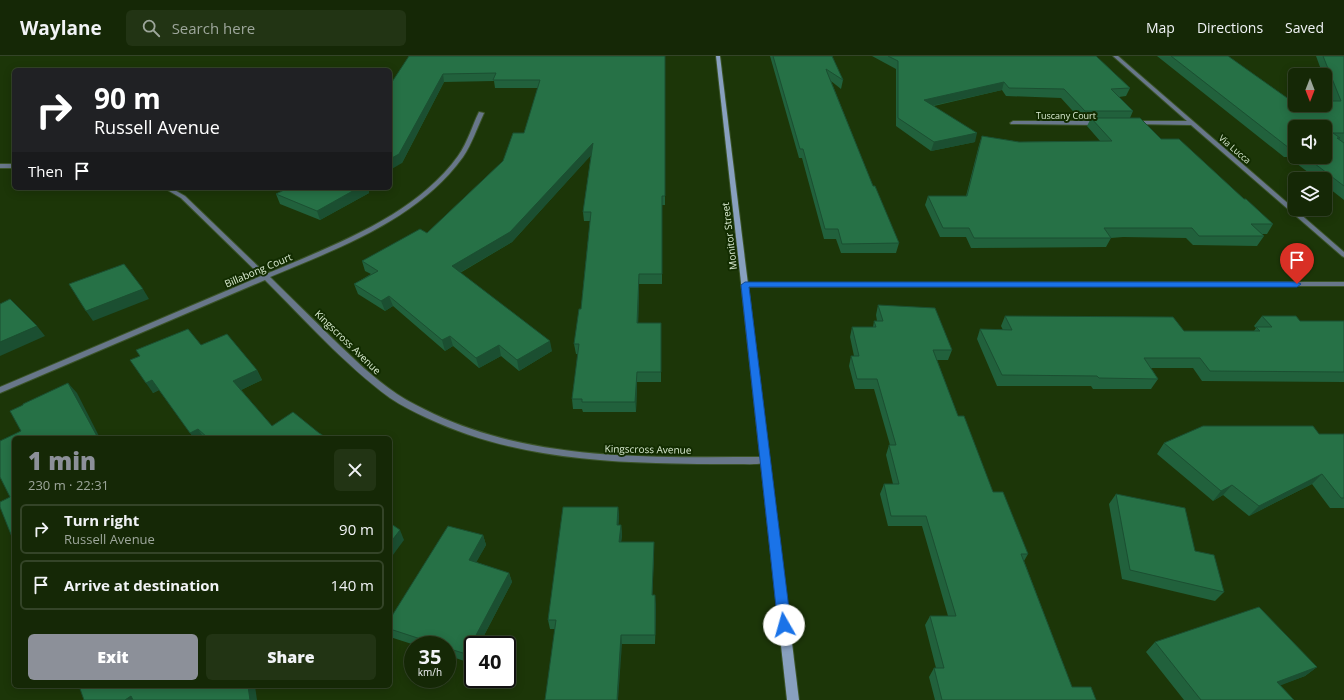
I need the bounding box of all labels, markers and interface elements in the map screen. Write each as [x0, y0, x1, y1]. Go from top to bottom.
search box [126, 10, 406, 46]
text: Waylane [20, 15, 102, 41]
icon: search [140, 17, 162, 39]
text: Search here [172, 18, 255, 38]
text: Map [1146, 18, 1175, 37]
text: Directions [1197, 18, 1263, 37]
text: Saved [1285, 18, 1324, 37]
north arrow [1288, 68, 1332, 112]
map controls [1288, 68, 1332, 216]
text: 90 m [94, 79, 161, 117]
icon: right [28, 84, 80, 136]
street label: Tuscany Court [1036, 109, 1096, 122]
text: Russell Avenue [94, 115, 220, 139]
button: sound [1288, 120, 1332, 164]
street label: Via Lucca [1216, 131, 1254, 167]
icon: arrive [71, 160, 93, 182]
text: Then [28, 161, 63, 181]
button: layers [1288, 172, 1332, 216]
street label: Monitor Street [718, 201, 740, 271]
pin [1280, 243, 1314, 284]
street label: Billabong Court [222, 249, 294, 291]
icon: arrive [1286, 249, 1308, 271]
street label: Kingscross Avenue [312, 307, 384, 377]
street label: Kingscross Avenue [604, 441, 692, 457]
text: 1 min [28, 444, 96, 477]
button: close [334, 449, 376, 491]
text: 230 m · 22:31 [28, 476, 109, 494]
text: Turn right [64, 510, 139, 530]
icon: right [30, 518, 52, 540]
text: 90 m [339, 519, 374, 539]
text: Russell Avenue [64, 530, 155, 548]
icon: arrive [30, 574, 52, 596]
text: Arrive at destination [64, 575, 219, 595]
text: 140 m [330, 575, 374, 595]
position arrow [763, 604, 805, 646]
button: Exit [28, 634, 198, 680]
button: Share [206, 634, 376, 680]
speed limit sign: 40 [464, 636, 516, 688]
text: 35 [419, 643, 441, 670]
text: km/h [418, 665, 442, 679]

